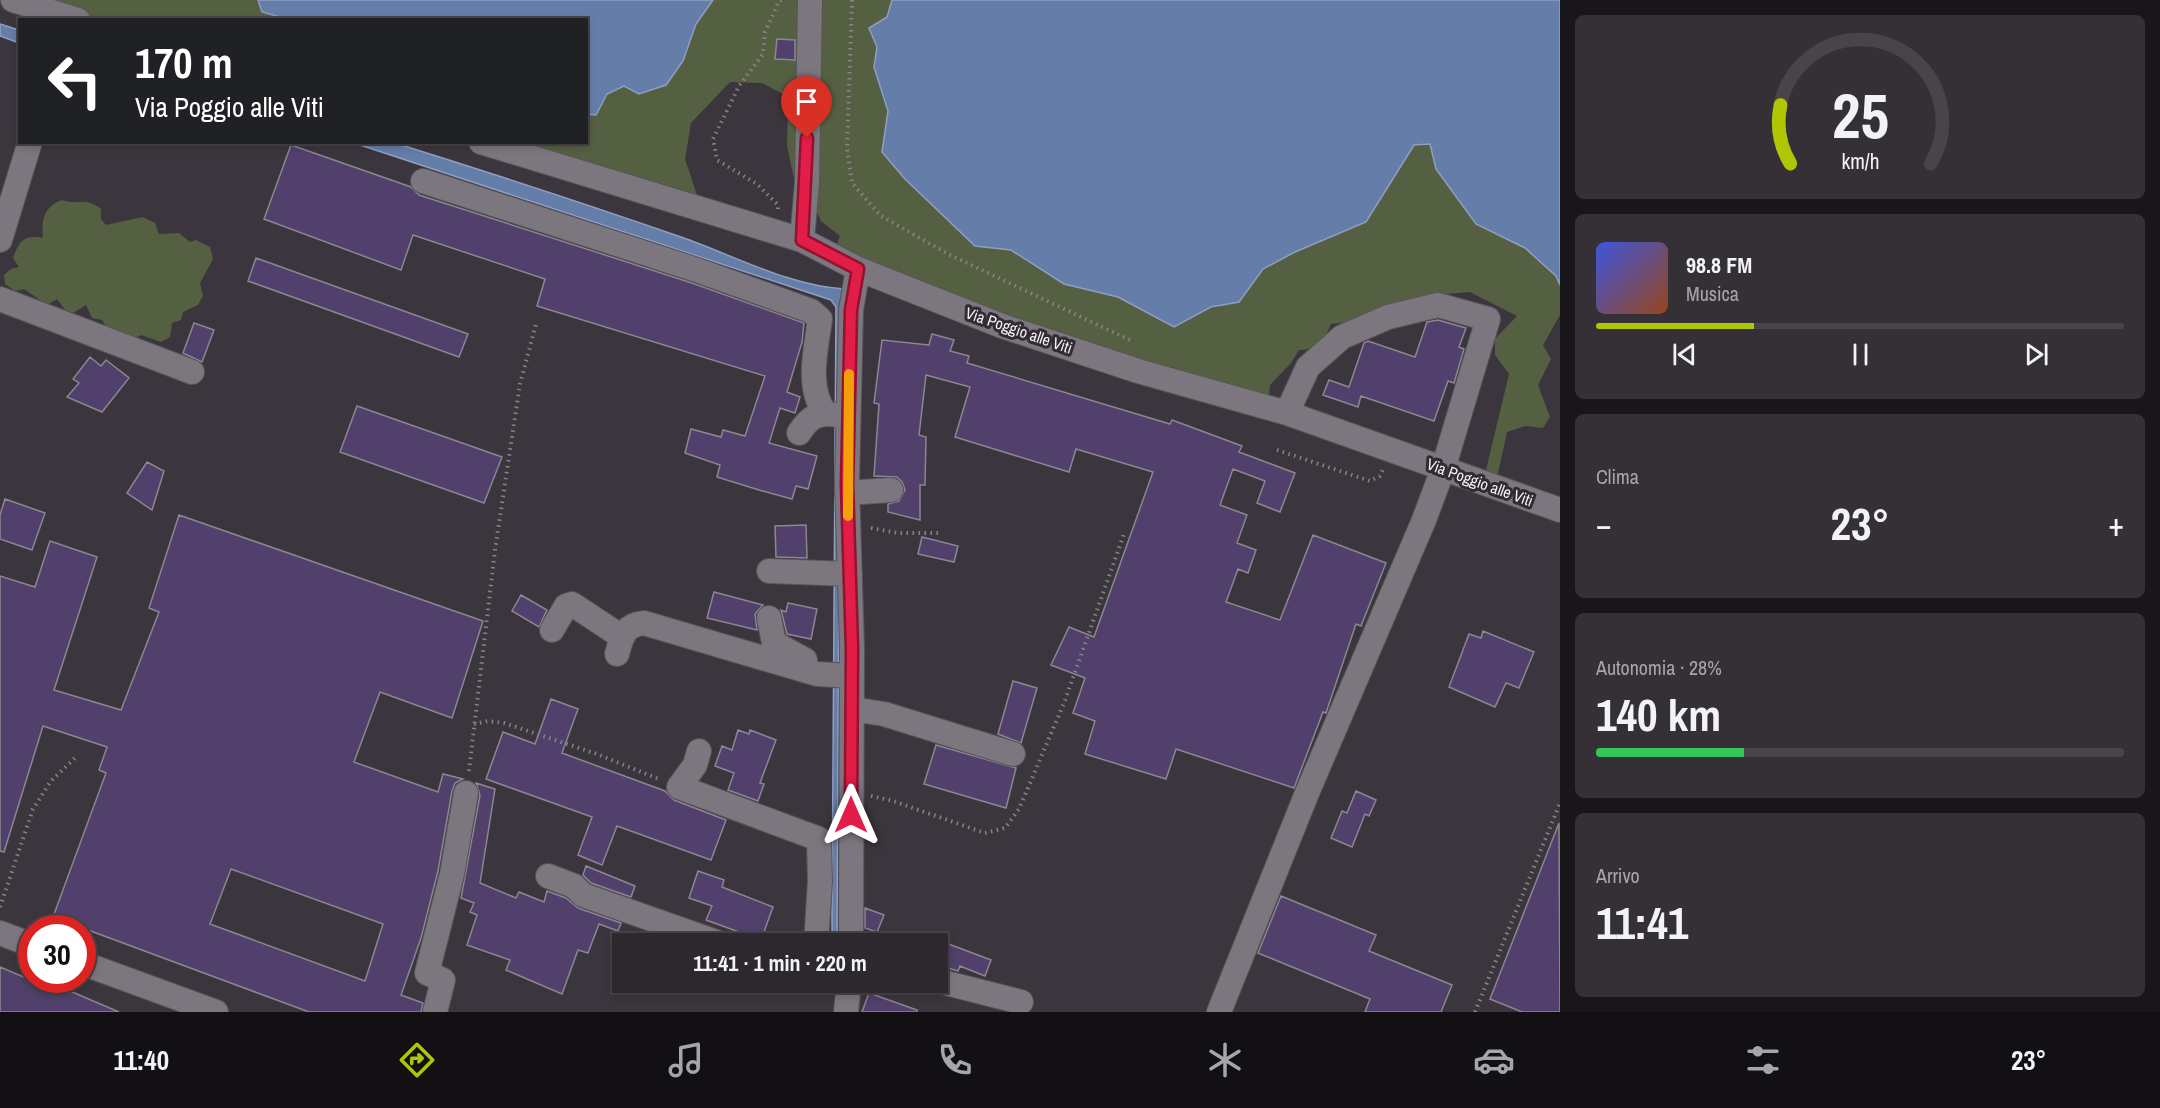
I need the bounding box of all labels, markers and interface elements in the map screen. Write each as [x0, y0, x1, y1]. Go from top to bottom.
text: 170 m [135, 35, 233, 91]
icon: left [36, 42, 114, 120]
text: 25 [1832, 73, 1888, 157]
pin [781, 76, 832, 138]
icon: arrive [790, 85, 823, 118]
text: Via Poggio alle Viti [135, 89, 324, 125]
text: km/h [1841, 148, 1879, 177]
text: 98.8 FM [1686, 250, 1752, 280]
text: Musica [1686, 280, 1739, 307]
street label: Via Poggio alle Viti [963, 301, 1075, 359]
icon: previous [1668, 338, 1701, 371]
icon: pause [1844, 338, 1877, 371]
icon: next [2020, 338, 2053, 371]
street label: Via Poggio alle Viti [1424, 453, 1536, 511]
text: Clima [1596, 463, 1639, 490]
text: 23° [1830, 493, 1890, 554]
text: − [1596, 502, 1612, 546]
text: + [2108, 502, 2124, 546]
text: Autonomia · 28% [1596, 654, 1722, 681]
text: 140 km [1596, 684, 1721, 745]
position arrow [819, 783, 883, 847]
text: Arrivo [1596, 862, 1640, 889]
text: 11:41 [1596, 892, 1688, 953]
speed limit sign: 30 [18, 915, 96, 993]
text: 11:41 · 1 min · 220 m [693, 948, 867, 978]
icon: directions [396, 1039, 438, 1081]
icon: music [665, 1039, 707, 1081]
icon: phone [934, 1039, 976, 1081]
icon: climate [1204, 1039, 1246, 1081]
icon: car [1473, 1039, 1515, 1081]
icon: filters [1742, 1039, 1784, 1081]
text: 11:40 [114, 1042, 169, 1078]
text: 23° [2011, 1042, 2046, 1078]

